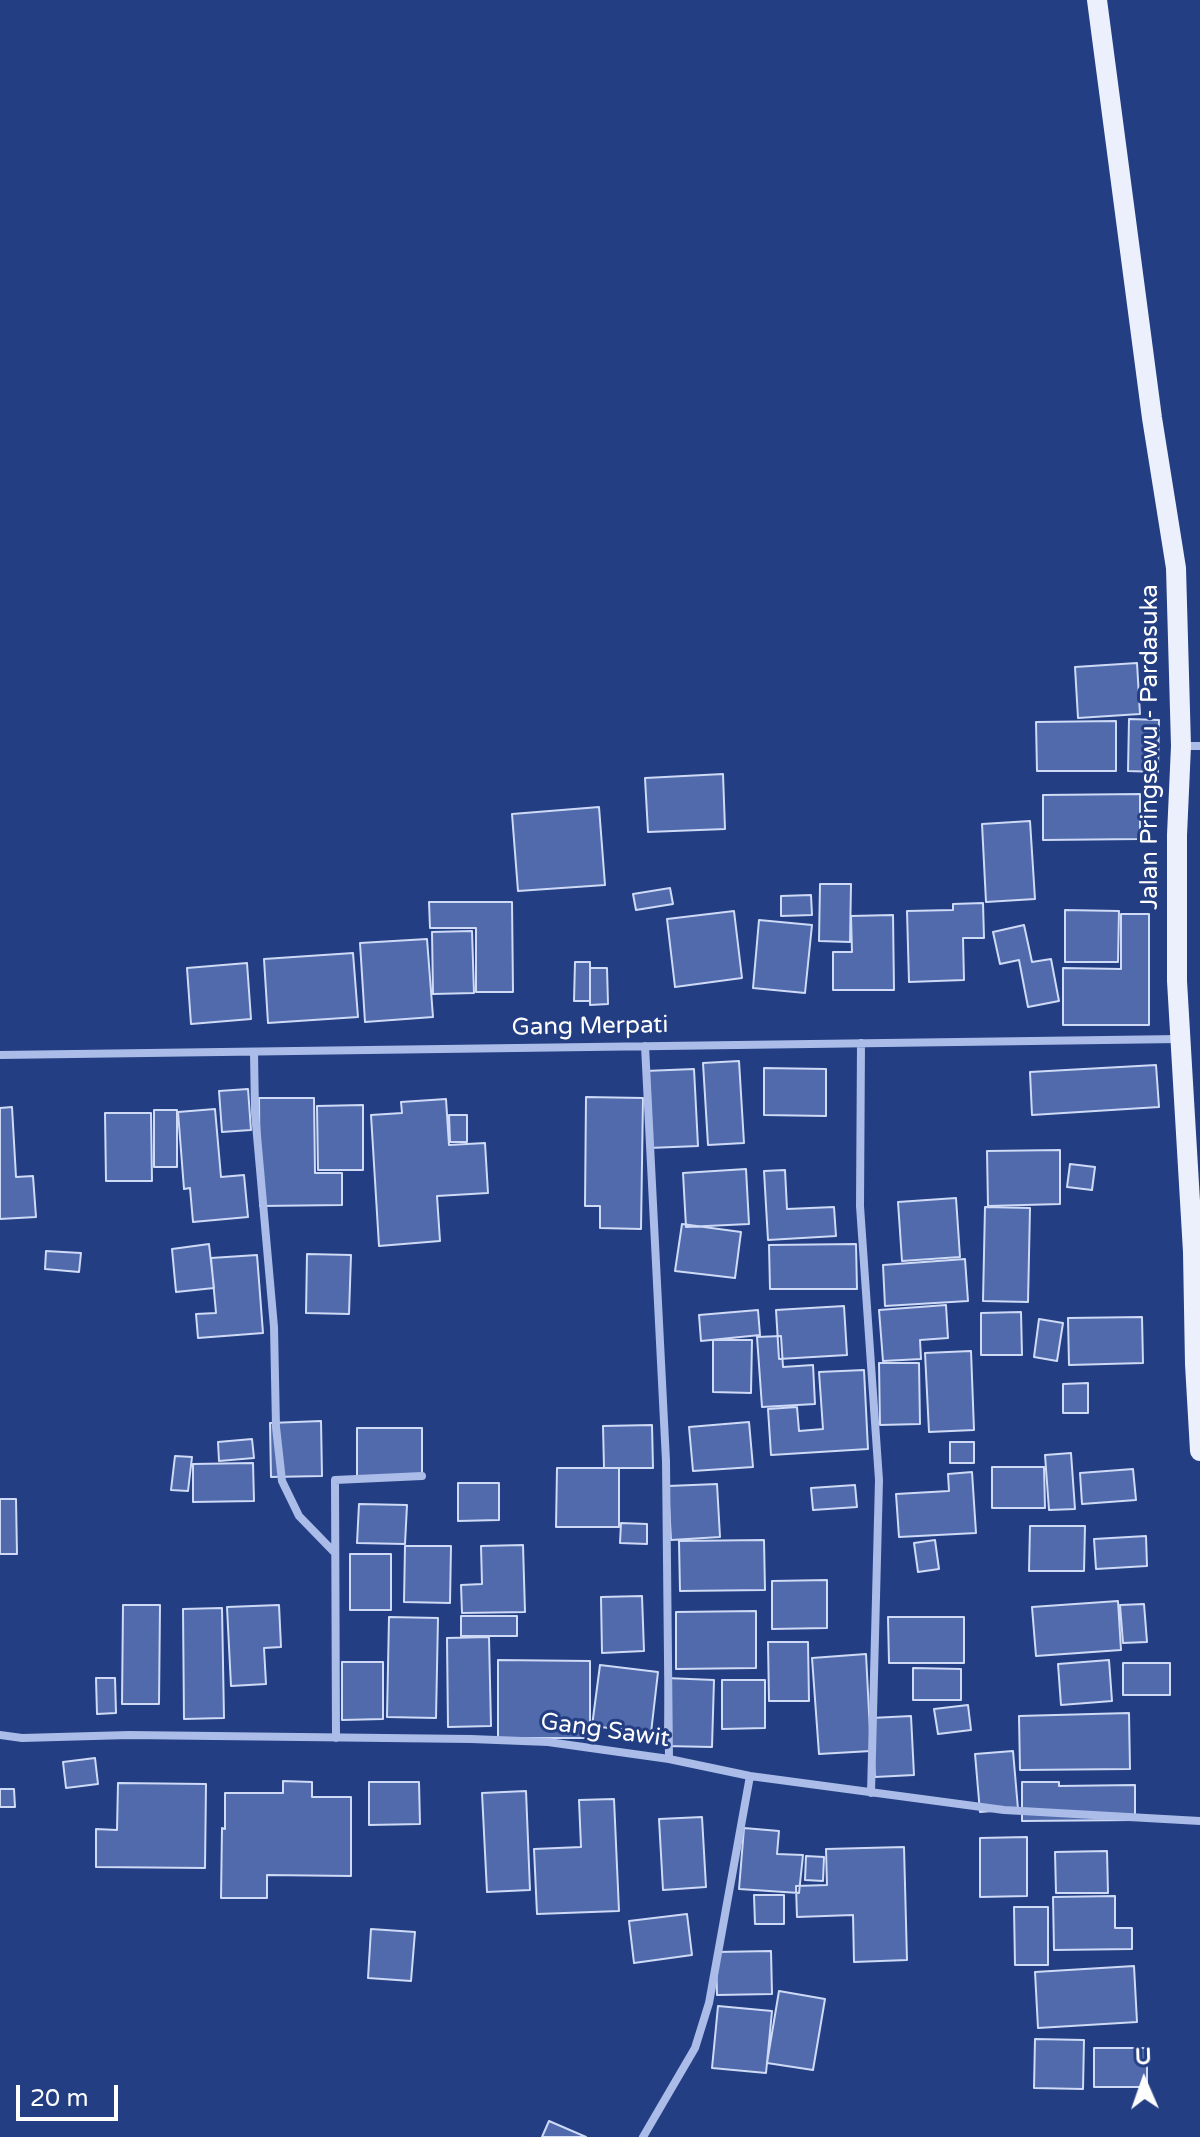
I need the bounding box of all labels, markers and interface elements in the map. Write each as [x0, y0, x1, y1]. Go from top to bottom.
street label: Jalan Pringsewu - Pardasuka [1137, 584, 1165, 910]
street label: Gang Merpati [511, 1011, 669, 1043]
street label: Gang Sawit [539, 1708, 671, 1754]
north arrow [1104, 2041, 1184, 2121]
text: U [1134, 2044, 1152, 2070]
scale bar [20, 2069, 122, 2119]
text: 20 m [30, 2084, 88, 2113]

